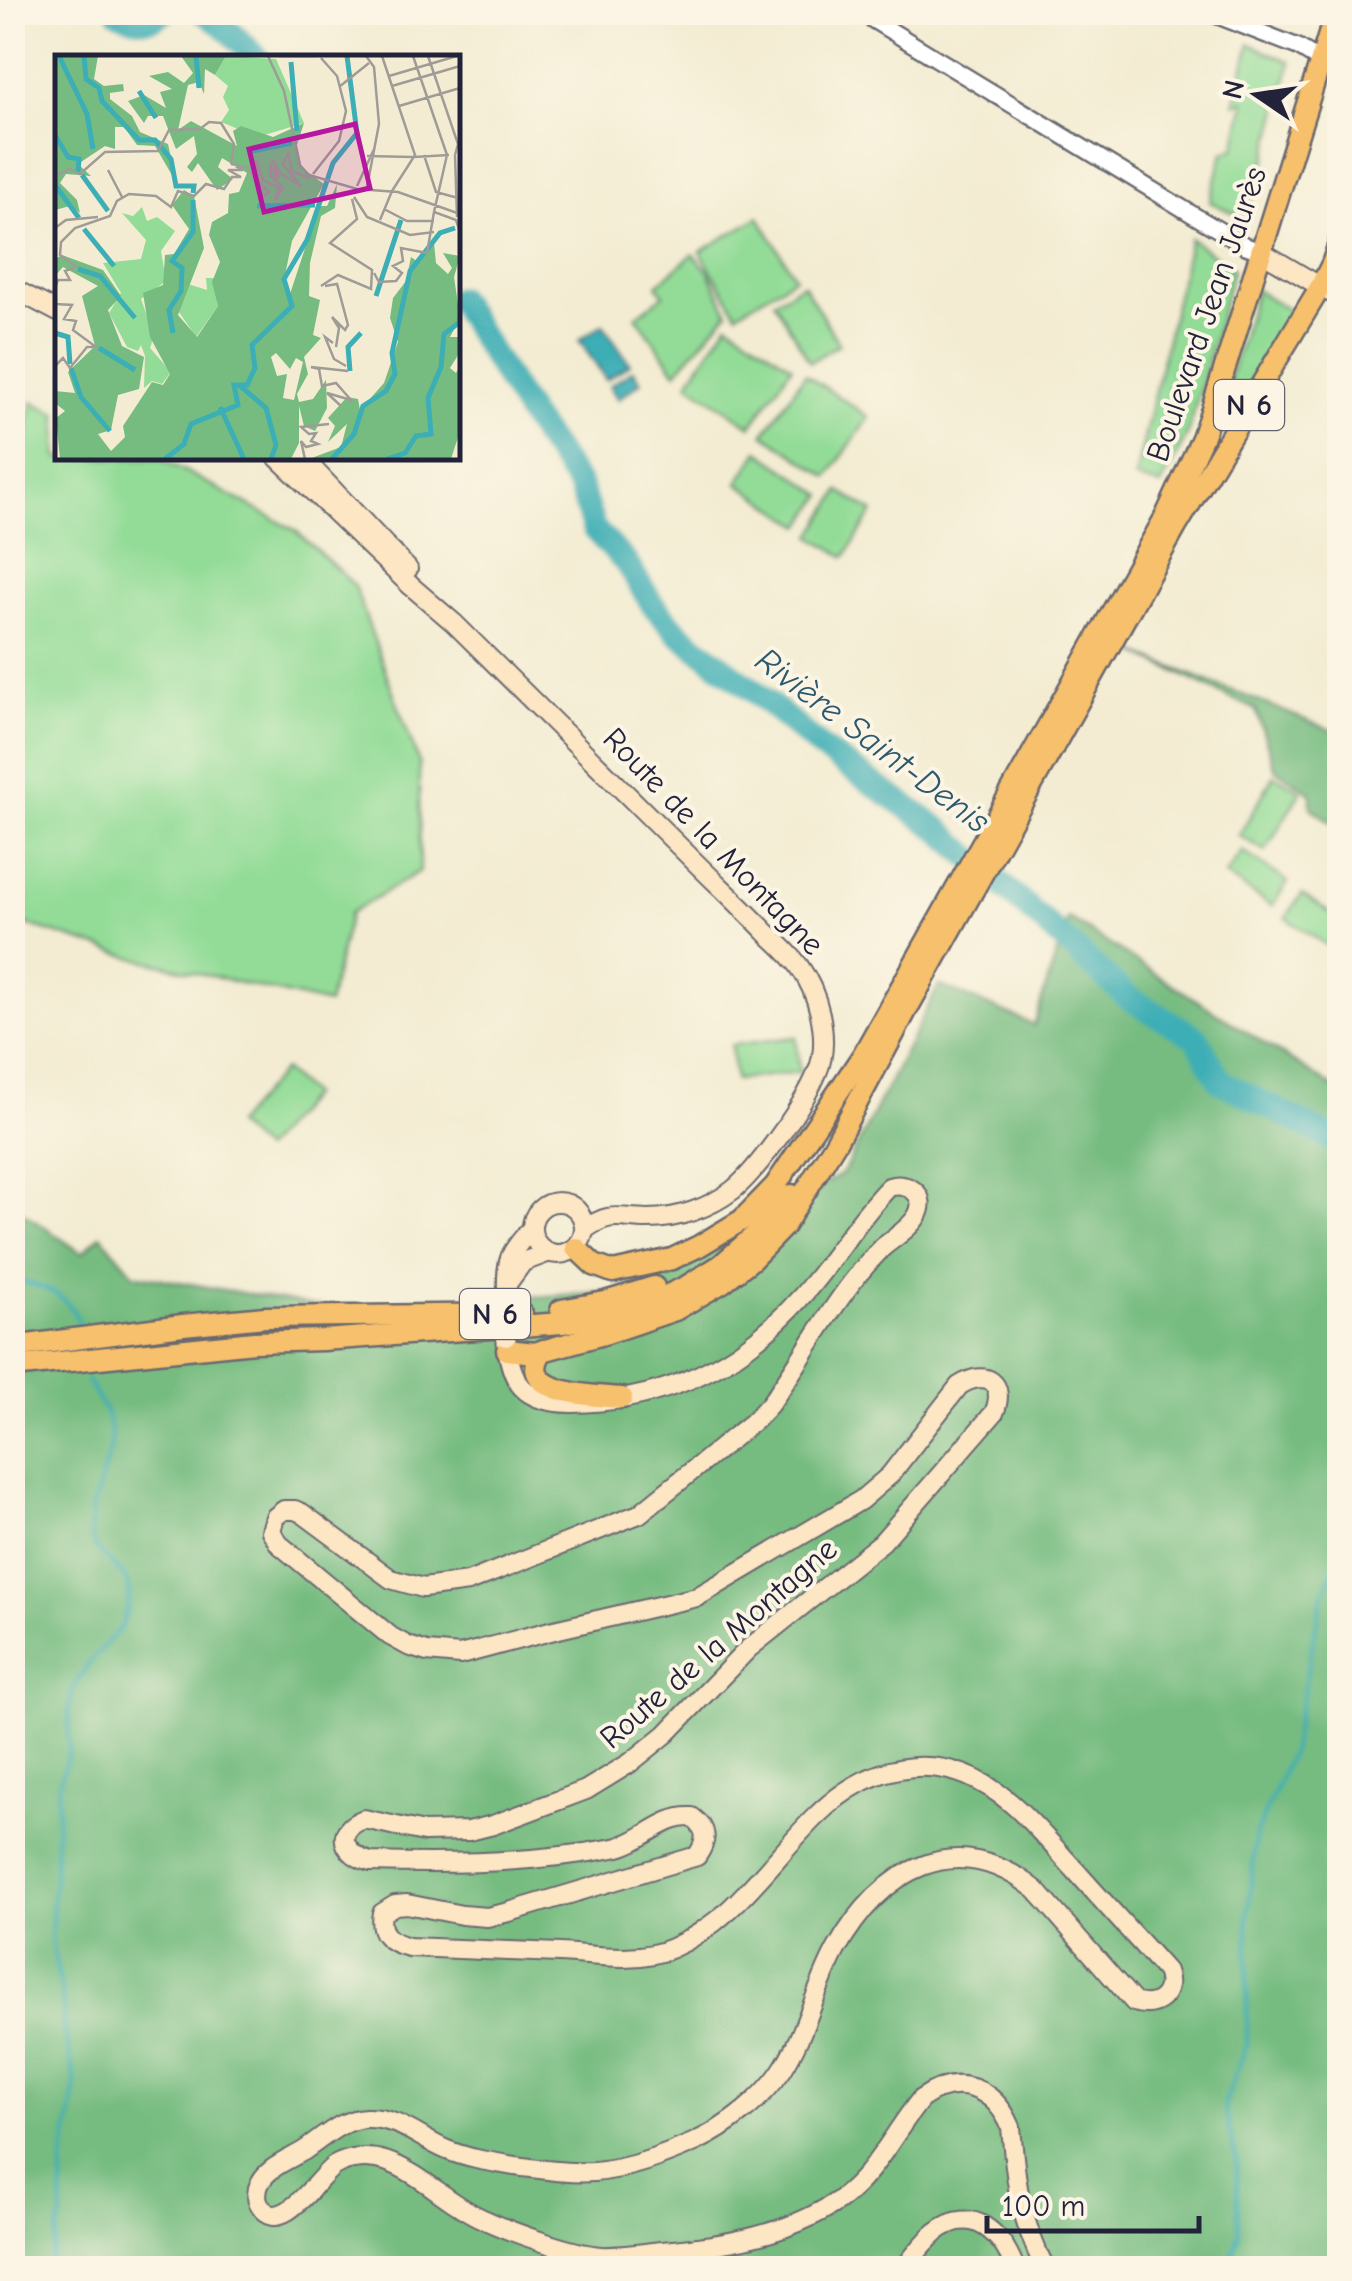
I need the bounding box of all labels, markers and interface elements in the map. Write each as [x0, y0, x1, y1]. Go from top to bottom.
north arrow [1207, 45, 1307, 145]
inset map [55, 55, 460, 460]
text: N [1216, 77, 1251, 102]
street label: Boulevard Jean Jaurès [1139, 162, 1274, 466]
road number: N 6 [1214, 380, 1284, 430]
water label: Rivière Saint-Denis [748, 639, 998, 842]
street label: Route de la Montagne [596, 720, 832, 963]
road number: N 6 [460, 1289, 530, 1339]
street label: Route de la Montagne [592, 1530, 844, 1756]
scale bar [987, 2171, 1200, 2233]
text: 100 m [1002, 2189, 1085, 2224]

